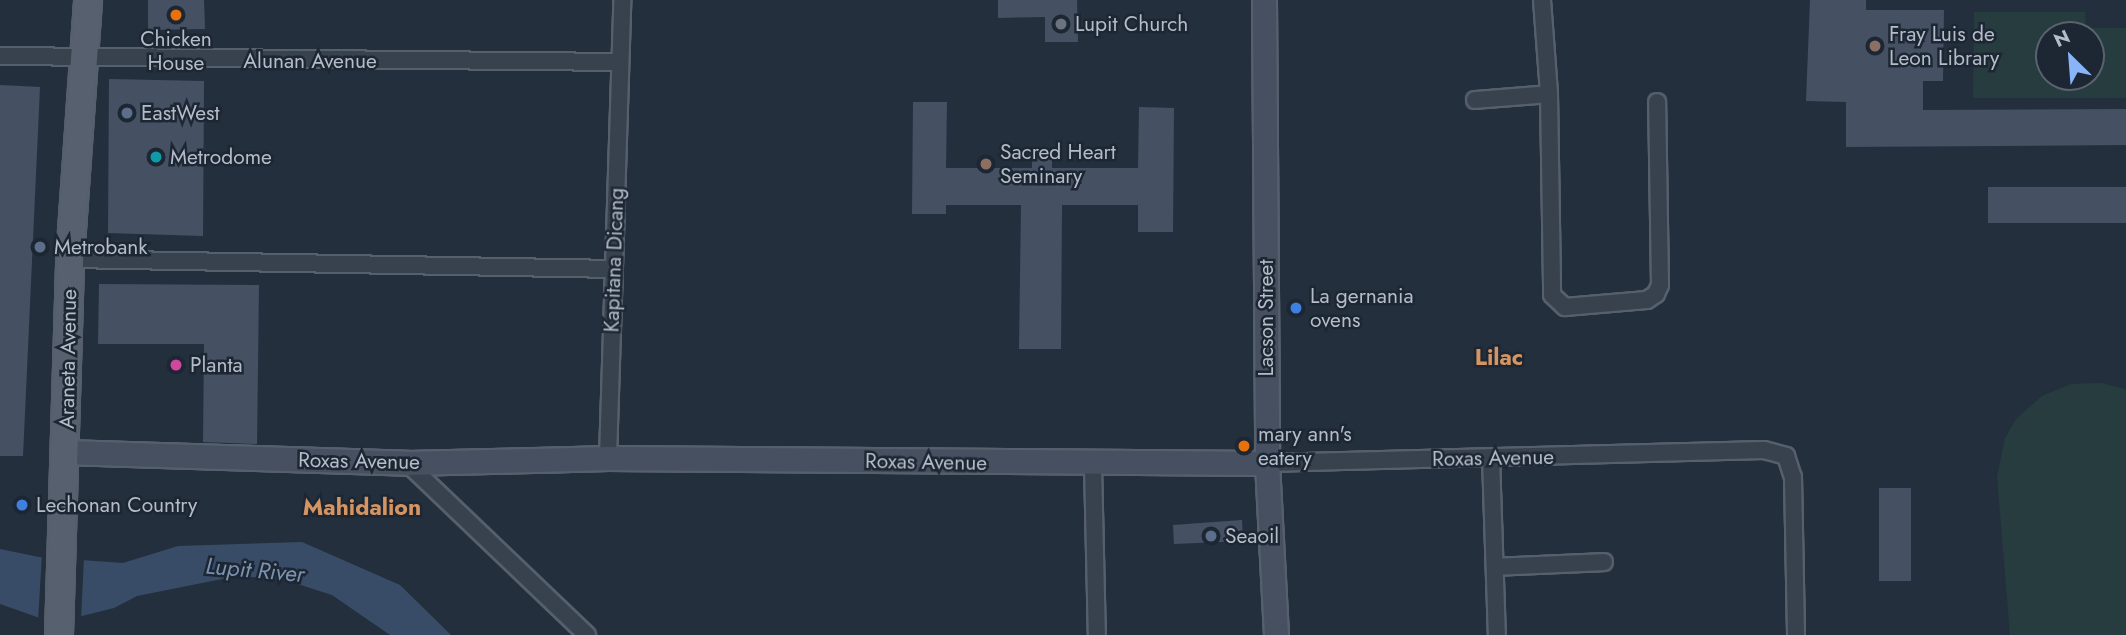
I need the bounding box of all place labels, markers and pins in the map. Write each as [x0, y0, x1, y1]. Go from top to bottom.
marker: Chicken House [168, 7, 184, 23]
place label: Lupit Church [1075, 11, 1188, 37]
marker: Lupit Church [1053, 16, 1069, 32]
place label: Fray Luis de Leon Library [1889, 21, 1999, 71]
place label: Chicken House [140, 26, 212, 76]
marker: Fray Luis de Leon Library [1867, 38, 1883, 54]
place label: EastWest [141, 100, 220, 126]
marker: EastWest [119, 105, 135, 121]
place label: Sacred Heart Seminary [1000, 139, 1116, 189]
place label: Metrodome [170, 144, 272, 170]
marker: Metrodome [148, 149, 164, 165]
marker: Sacred Heart Seminary [978, 156, 994, 172]
place label: Metrobank [54, 234, 148, 260]
marker: Metrobank [32, 239, 48, 255]
place label: La gernania ovens [1310, 283, 1414, 333]
marker: La gernania ovens [1288, 300, 1304, 316]
place label: Planta [190, 352, 243, 378]
marker: Planta [168, 357, 184, 373]
place label: mary ann's eatery [1258, 421, 1352, 471]
marker: mary ann's eatery [1236, 438, 1252, 454]
place label: Lechonan Country [36, 492, 197, 518]
marker: Lechonan Country [14, 497, 30, 513]
place label: Seaoil [1225, 523, 1279, 549]
marker: Seaoil [1203, 528, 1219, 544]

